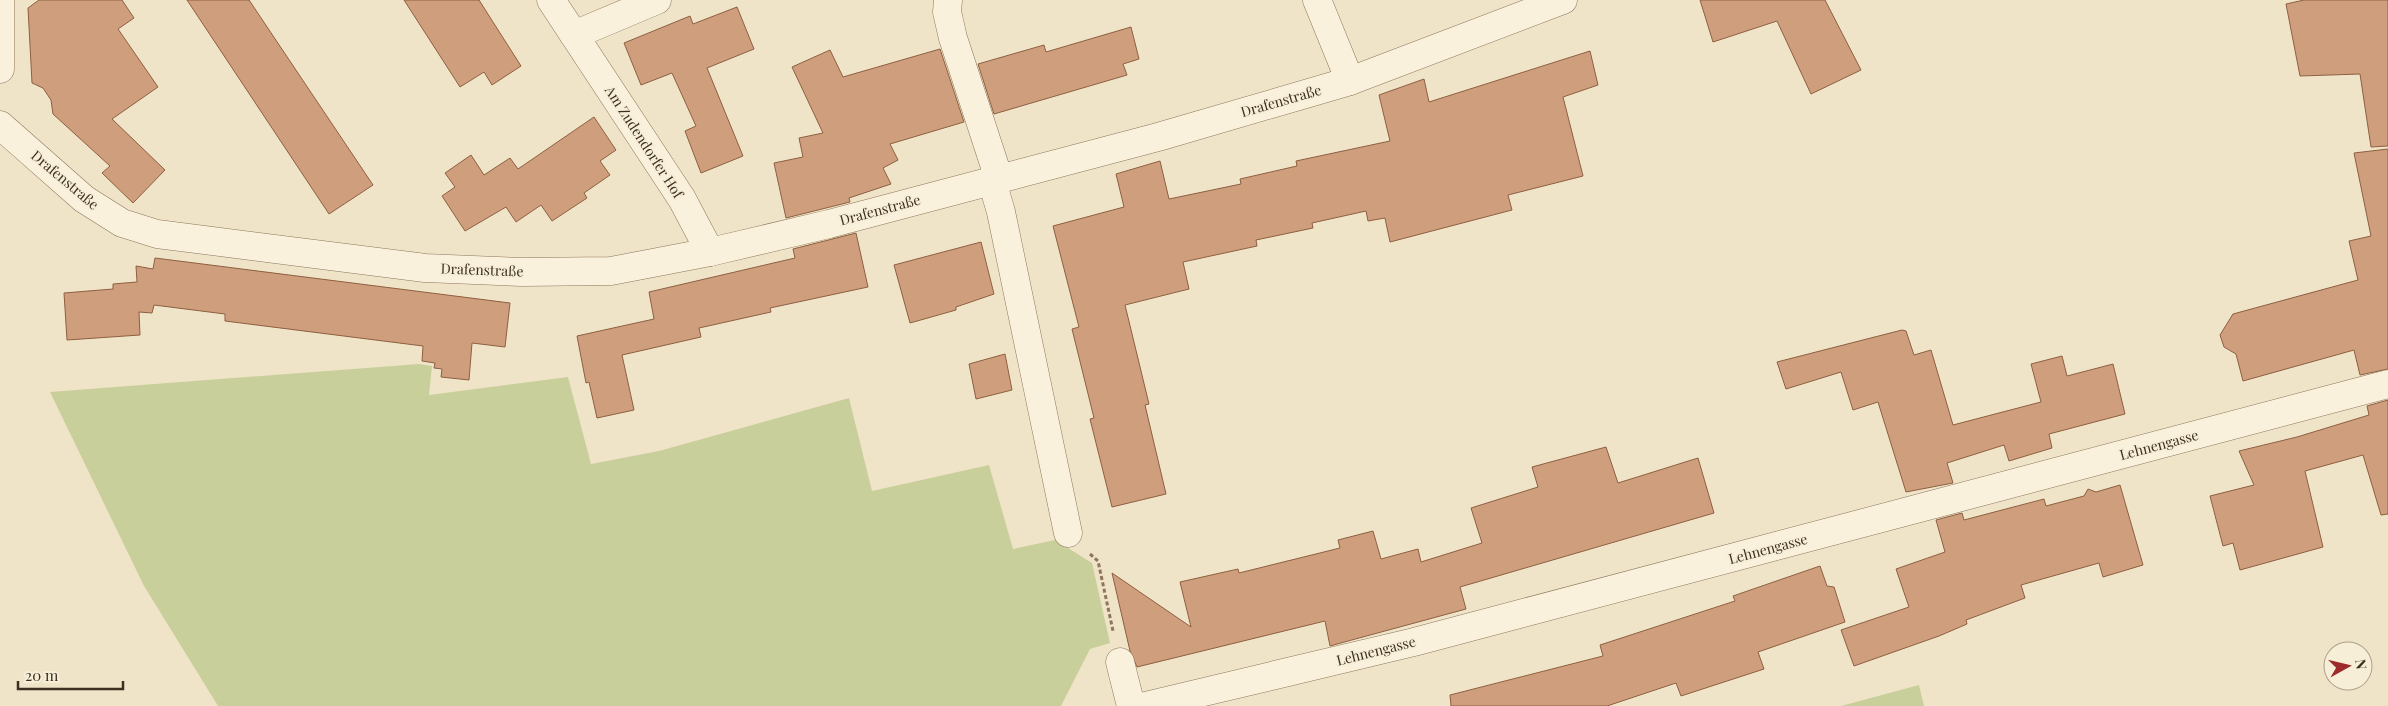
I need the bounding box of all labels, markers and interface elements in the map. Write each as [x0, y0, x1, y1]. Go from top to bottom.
street label: Drafenstraße [1238, 80, 1323, 121]
street label: Am Zudendorfer Hof [600, 81, 689, 203]
street label: Drafenstraße [27, 146, 103, 214]
street label: Drafenstraße [837, 190, 922, 229]
street label: Drafenstraße [440, 259, 524, 280]
street label: Lehnengasse [2117, 425, 2200, 464]
street label: Lehnengasse [1726, 529, 1809, 568]
street label: Lehnengasse [1334, 631, 1417, 670]
north arrow [2323, 641, 2373, 691]
scale bar [18, 658, 122, 690]
text: N [2351, 658, 2371, 670]
text: 20 m [25, 665, 59, 685]

